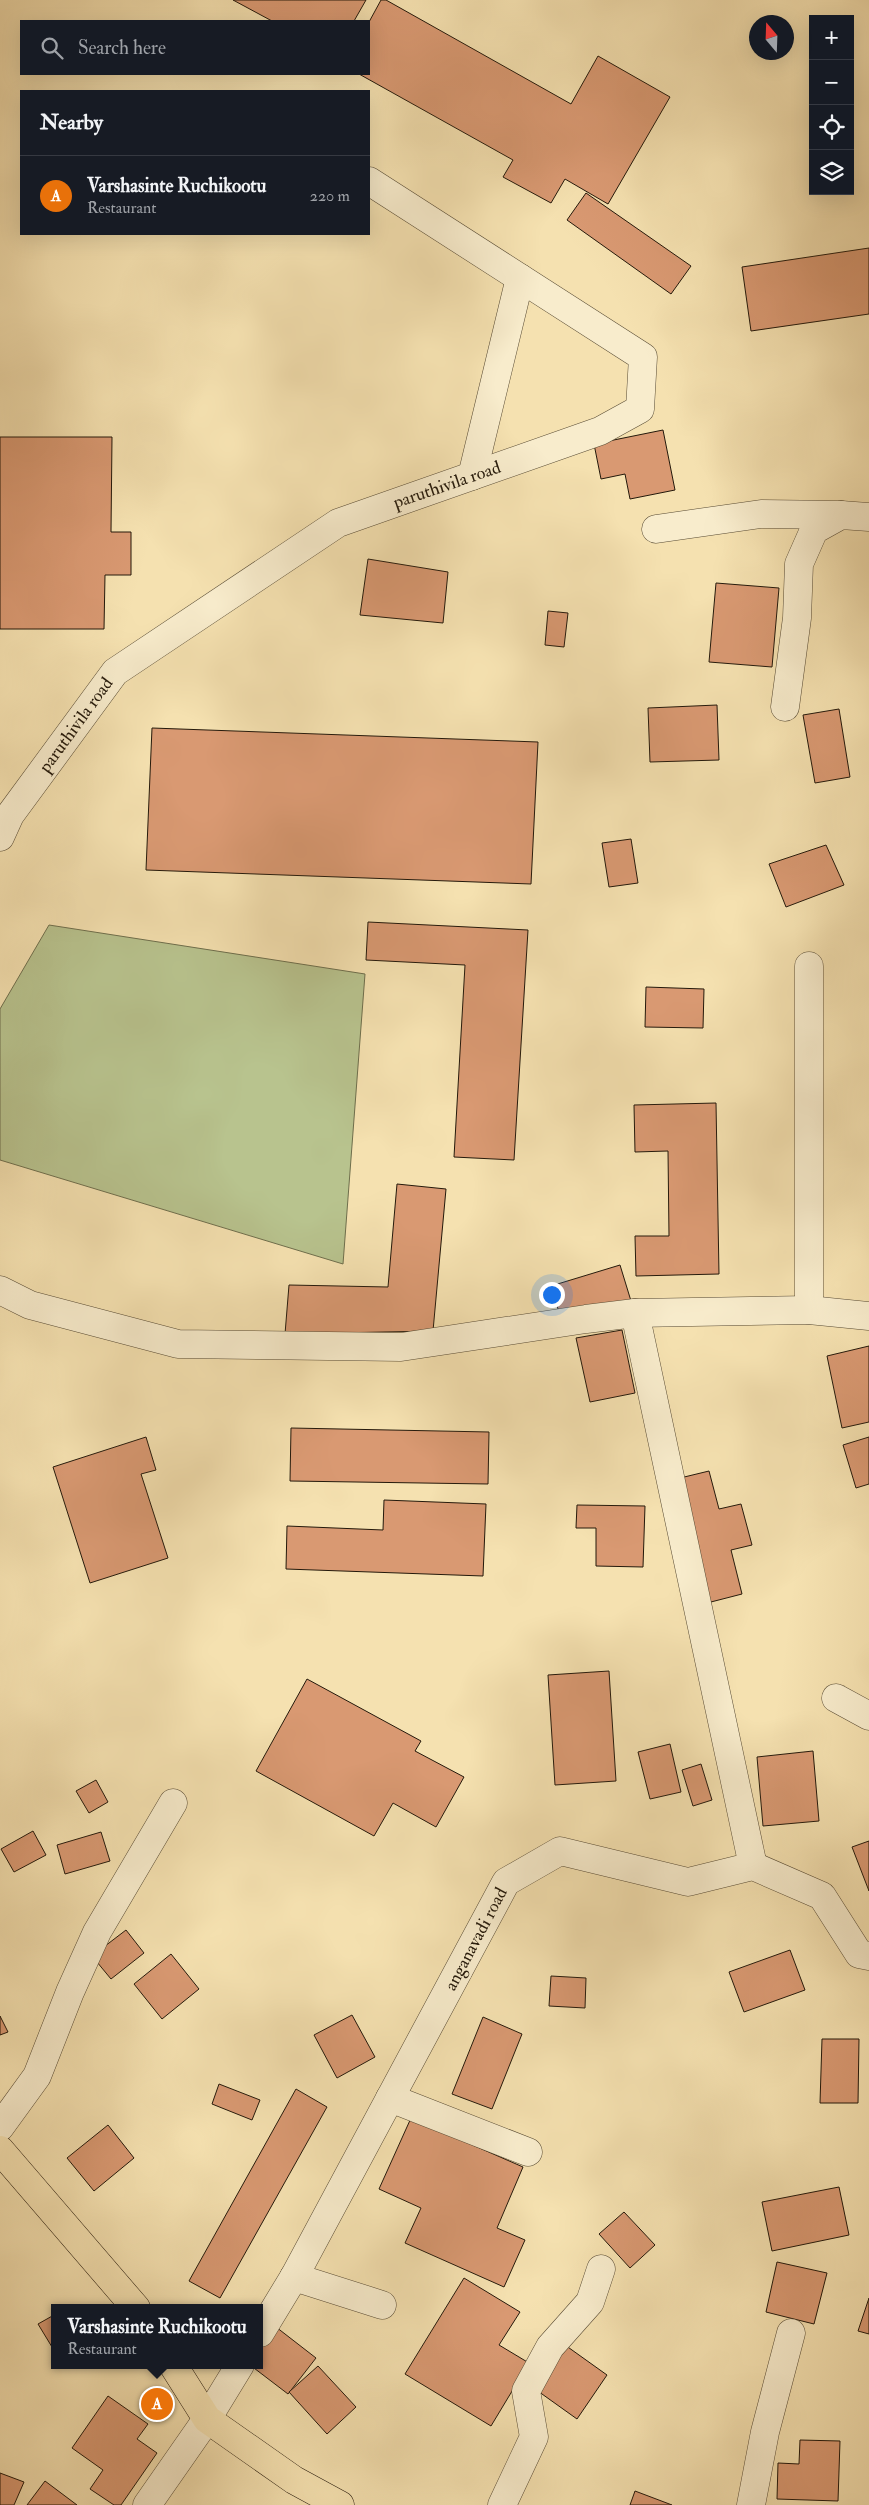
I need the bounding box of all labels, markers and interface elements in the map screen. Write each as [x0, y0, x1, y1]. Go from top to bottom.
north arrow [749, 15, 794, 60]
map controls [809, 15, 854, 195]
button: + [809, 15, 854, 60]
search box [20, 20, 370, 75]
icon: search [38, 34, 66, 62]
text: Search here [78, 36, 166, 60]
button: − [809, 60, 854, 105]
button: locate [809, 105, 854, 150]
text: Nearby [40, 109, 103, 136]
button: layers [809, 150, 854, 195]
text: Varshasinte Ruchikootu [87, 174, 266, 198]
text: A [51, 186, 61, 206]
text: 220 m [310, 186, 350, 206]
text: Restaurant [87, 198, 156, 218]
street label: paruthivila road [389, 456, 504, 514]
street label: paruthivila road [33, 673, 118, 778]
your location [539, 1282, 565, 1308]
street label: anganavadi road [439, 1883, 513, 1994]
popup [51, 2304, 263, 2369]
text: Varshasinte Ruchikootu [67, 2315, 247, 2339]
text: Restaurant [67, 2339, 137, 2359]
pin: A [141, 2385, 173, 2423]

